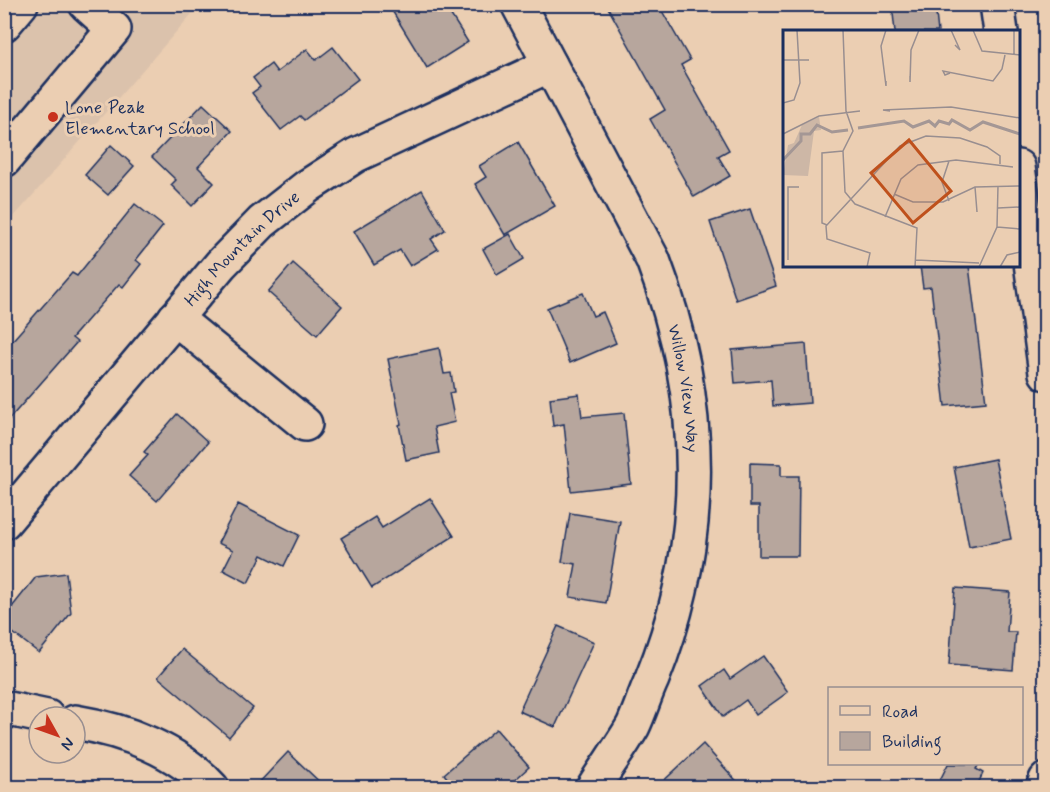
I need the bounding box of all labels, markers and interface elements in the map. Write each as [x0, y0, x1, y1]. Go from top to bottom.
inset map [783, 30, 1020, 267]
place label: Lone Peak Elementary School [65, 96, 215, 141]
marker: Lone Peak Elementary School [46, 110, 60, 124]
street label: High Mountain Drive [179, 186, 305, 312]
street label: Willow View Way [661, 322, 704, 453]
legend [828, 687, 1023, 765]
text: Road [882, 700, 918, 724]
north arrow [27, 705, 87, 765]
text: Building [882, 730, 942, 756]
text: N [56, 733, 79, 755]

